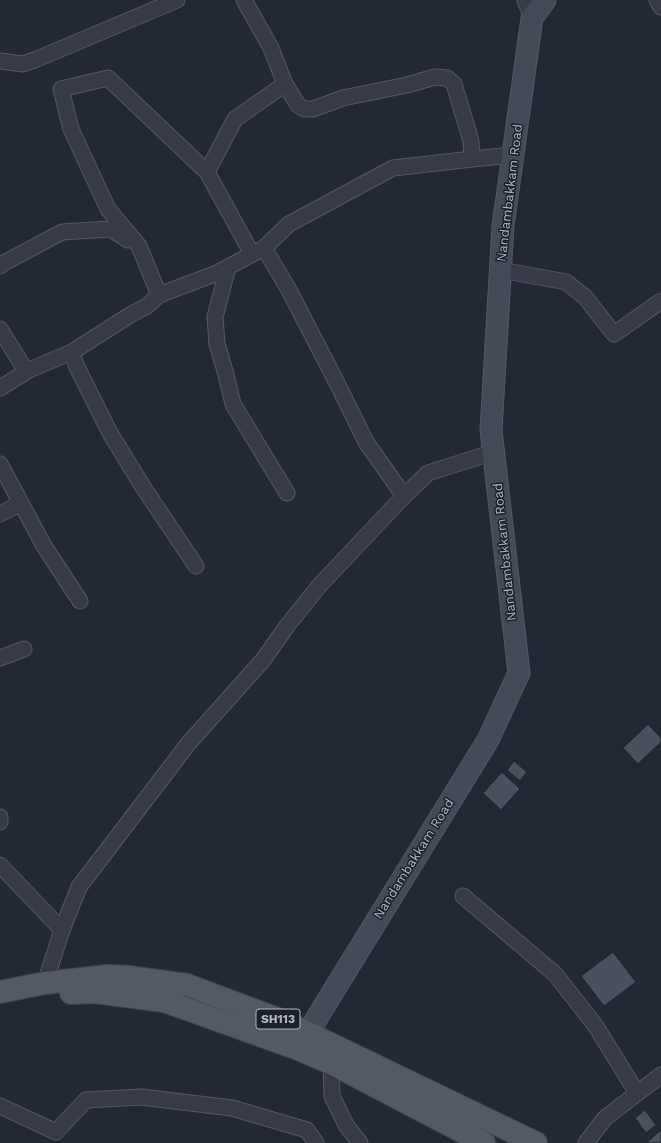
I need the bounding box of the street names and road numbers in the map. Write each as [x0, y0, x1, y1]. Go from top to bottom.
street label: Nandambakkam Road [494, 123, 526, 263]
street label: Nandambakkam Road [490, 482, 520, 622]
street label: Nandambakkam Road [371, 796, 457, 922]
road number: SH113 [256, 1009, 300, 1029]

